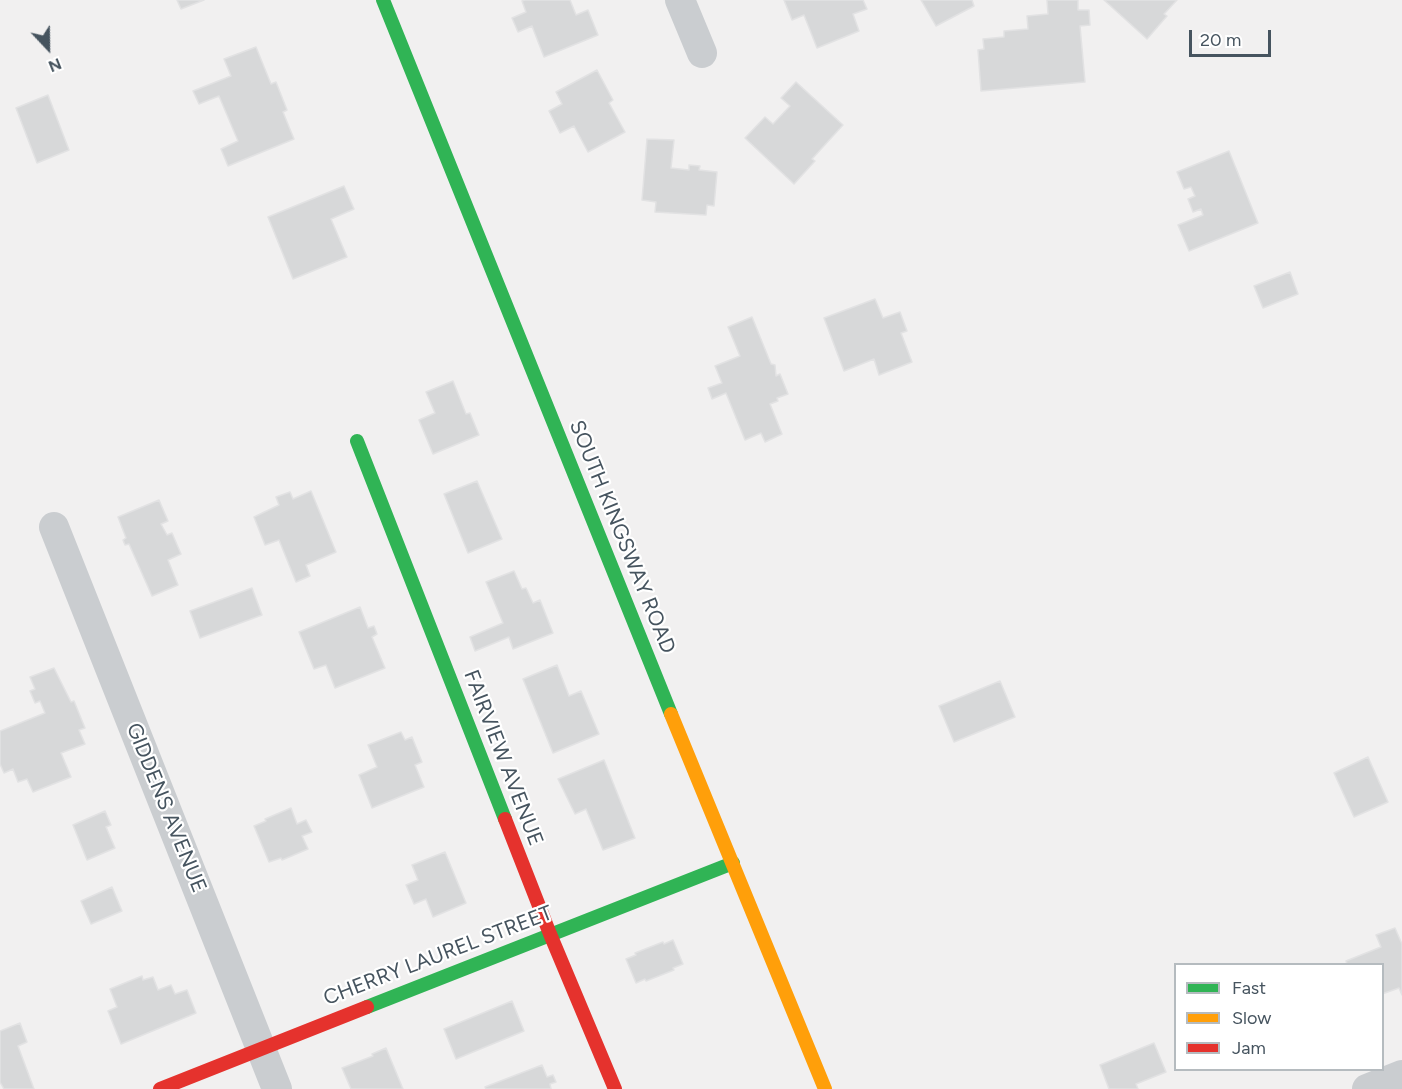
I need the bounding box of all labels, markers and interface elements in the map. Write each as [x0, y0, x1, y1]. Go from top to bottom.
north arrow [18, 18, 78, 78]
scale bar [1192, 18, 1274, 56]
text: 20 m [1200, 29, 1241, 51]
text: N [46, 54, 64, 76]
street label: SOUTH KINGSWAY ROAD [564, 417, 680, 657]
street label: FAIRVIEW AVENUE [458, 667, 548, 849]
street label: GIDDENS AVENUE [120, 719, 212, 897]
street label: CHERRY LAUREL STREET [320, 901, 556, 1011]
legend [1174, 963, 1384, 1071]
text: Fast [1232, 977, 1266, 999]
text: Slow [1232, 1007, 1271, 1029]
text: Jam [1232, 1037, 1266, 1059]

